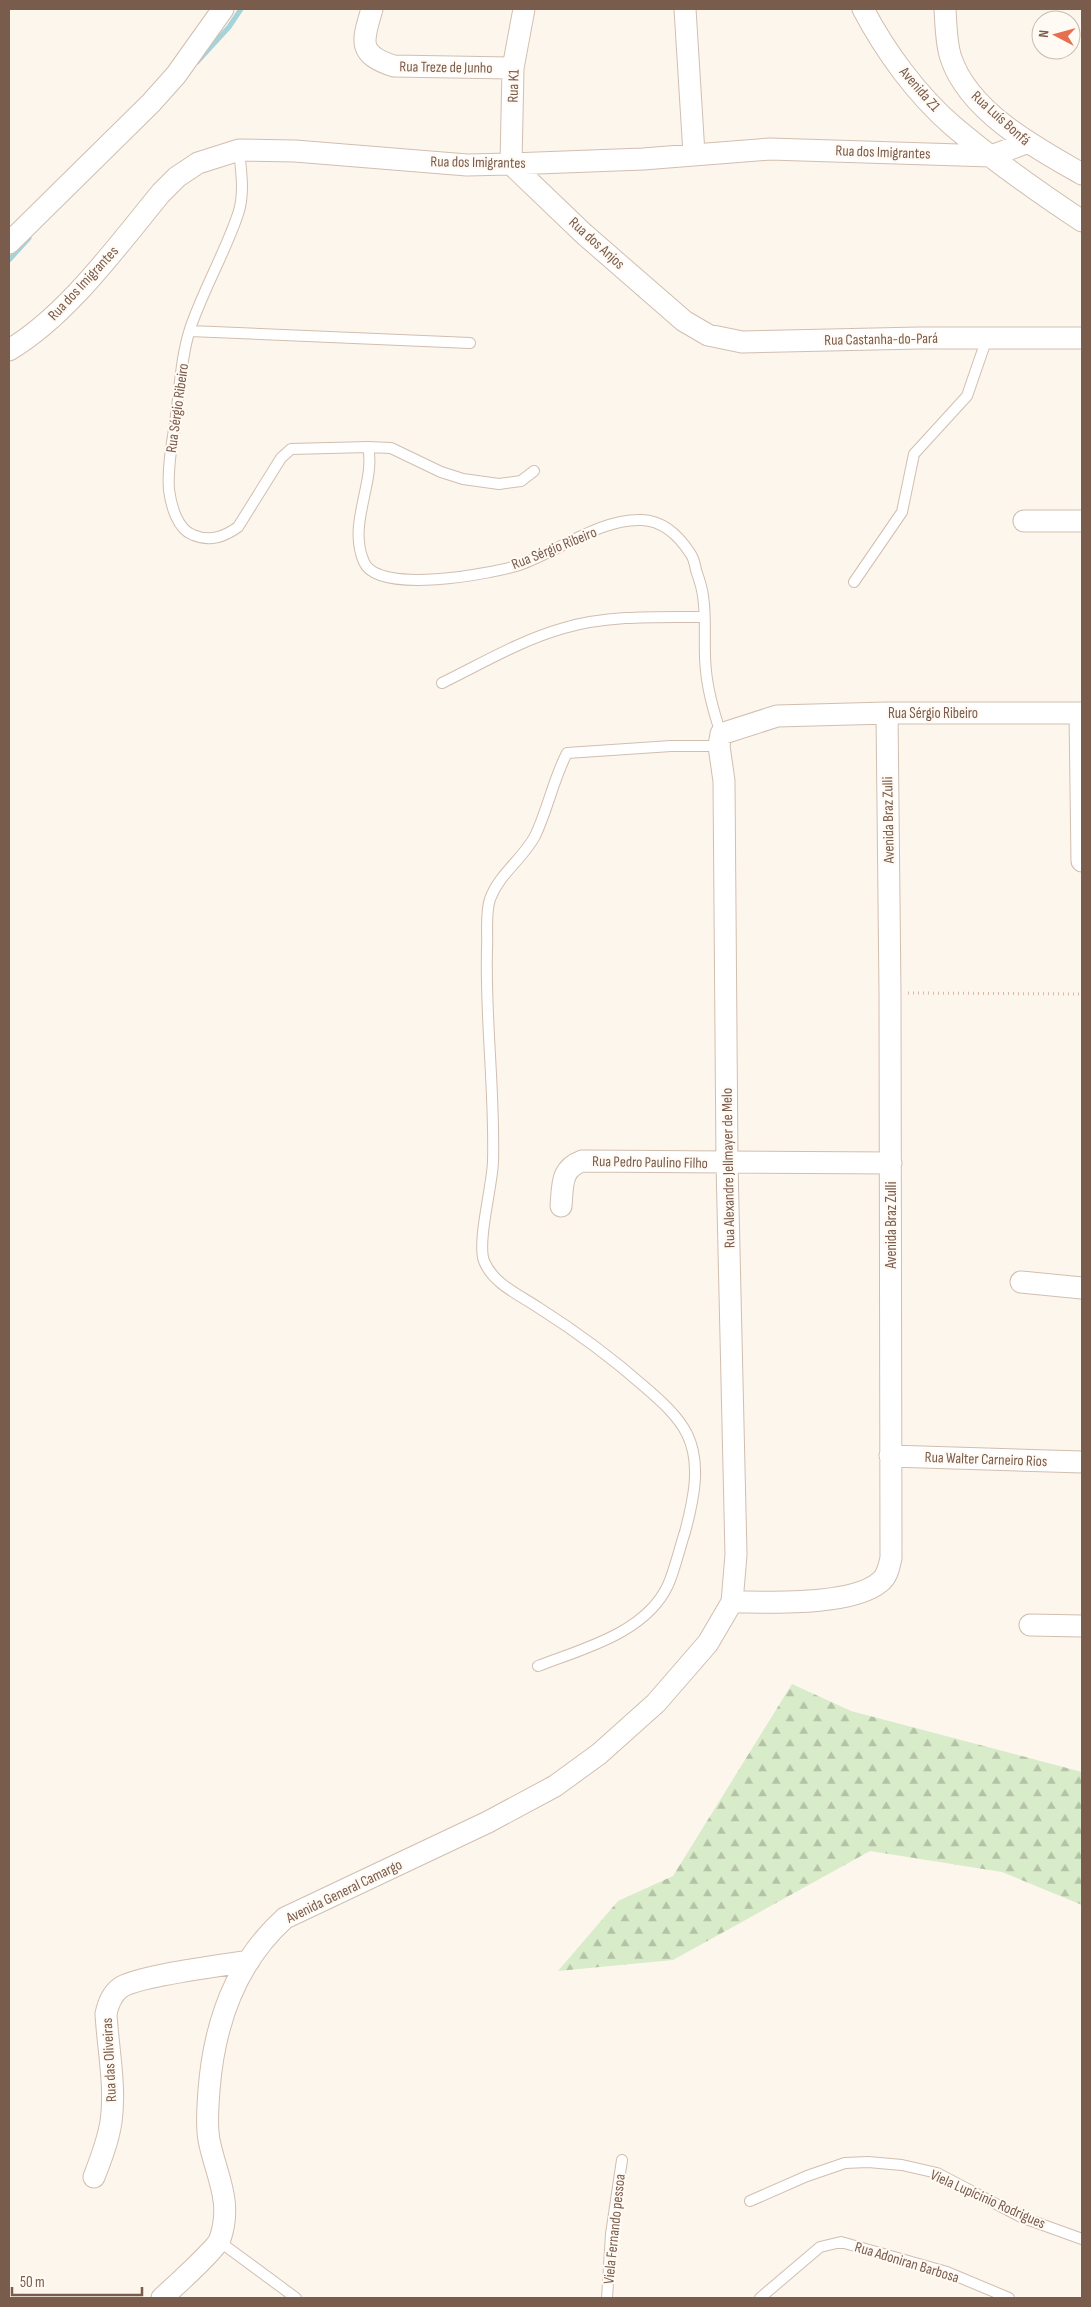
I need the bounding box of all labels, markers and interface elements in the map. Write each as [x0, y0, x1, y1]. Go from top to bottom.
north arrow [1031, 10, 1081, 60]
text: N [1035, 29, 1052, 38]
street label: Rua Treze de Junho [399, 57, 493, 78]
street label: Avenida Z1 [894, 62, 945, 116]
street label: Rua K1 [503, 68, 524, 103]
street label: Rua Luís Bonfá [967, 87, 1034, 150]
street label: Rua dos Imigrantes [835, 141, 931, 164]
street label: Rua dos Imigrantes [430, 152, 526, 173]
street label: Rua dos Anjos [565, 213, 629, 274]
street label: Rua dos Imigrantes [44, 242, 123, 325]
street label: Rua Castanha-do-Pará [824, 329, 938, 350]
street label: Rua Sérgio Ribeiro [162, 362, 193, 454]
street label: Rua Sérgio Ribeiro [509, 523, 600, 574]
street label: Rua Sérgio Ribeiro [888, 704, 978, 723]
street label: Avenida Braz Zulli [878, 776, 899, 865]
street label: Rua Alexandre Jellmayer de Melo [718, 1088, 739, 1248]
street label: Rua Pedro Paulino Filho [592, 1152, 708, 1173]
street label: Avenida Braz Zulli [882, 1181, 901, 1269]
street label: Rua Walter Carneiro Rios [924, 1448, 1048, 1471]
street label: Avenida General Camargo [282, 1855, 405, 1928]
street label: Rua das Oliveiras [98, 2017, 121, 2103]
street label: Viela Lupícinio Rodrigues [927, 2166, 1048, 2233]
street label: Viela Fernando pessoa [599, 2173, 630, 2285]
street label: Rua Adoniran Barbosa [852, 2238, 962, 2287]
scale bar [12, 2264, 142, 2296]
text: 50 m [20, 2273, 45, 2292]

